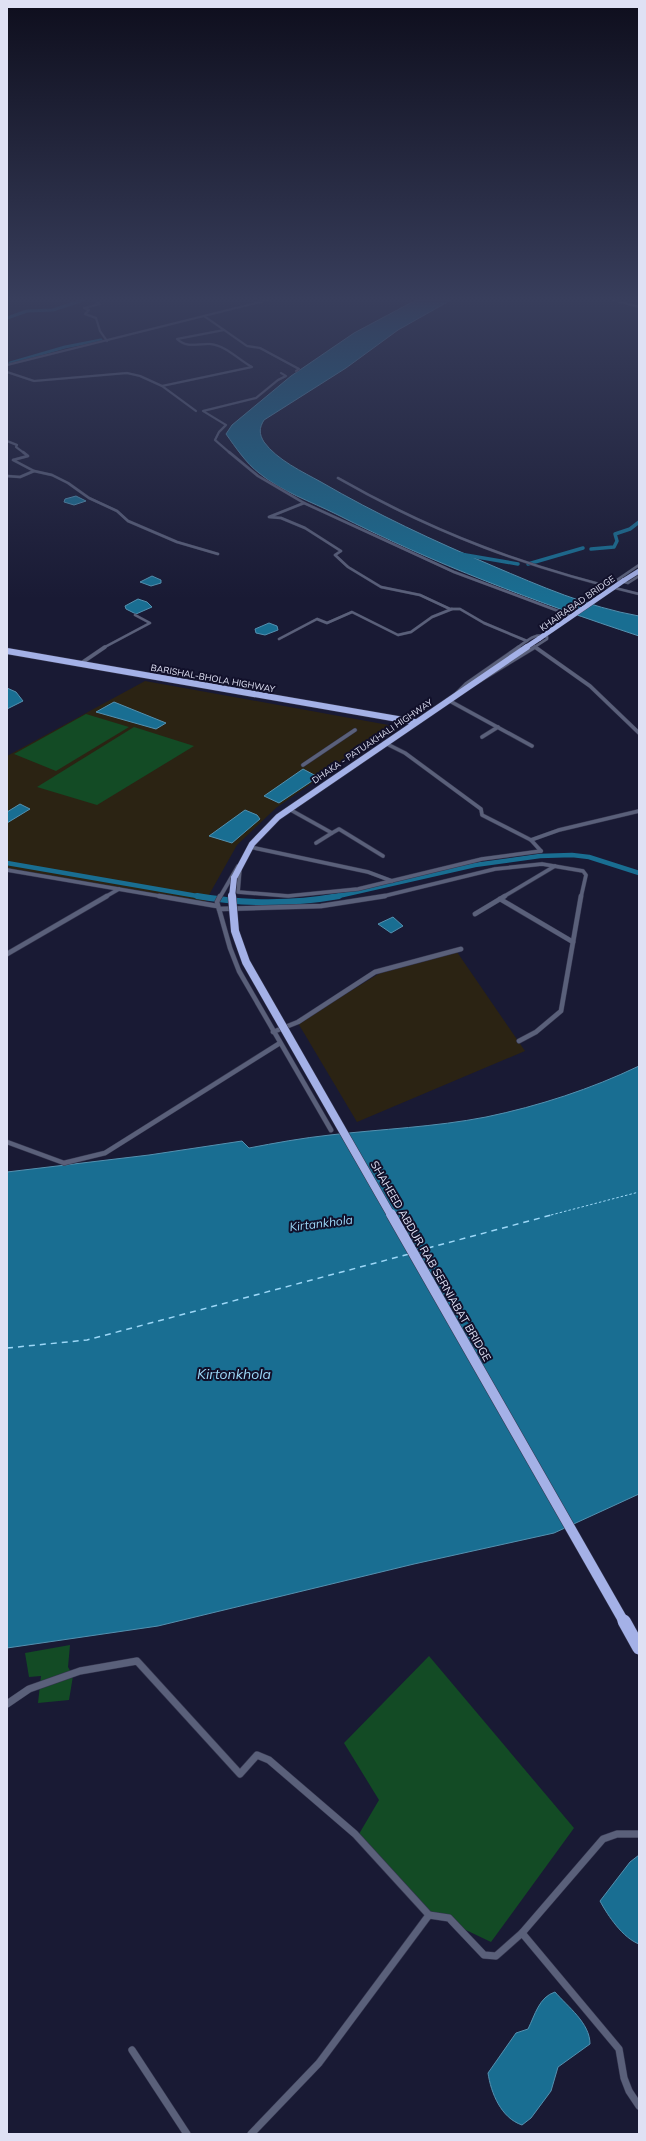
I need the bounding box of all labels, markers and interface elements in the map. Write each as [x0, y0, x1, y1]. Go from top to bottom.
street label: KHAIRABAD BRIDGE [537, 573, 617, 633]
street label: BARISHAL-BHOLA HIGHWAY [150, 662, 277, 694]
street label: DHAKA - PATUAKHALI HIGHWAY [310, 696, 435, 786]
street label: SHAHEED ABDUR RAB SERNIABAT BRIDGE [368, 1158, 494, 1364]
water label: Kirtankhola [288, 1212, 354, 1234]
water label: Kirtonkhola [197, 1365, 271, 1383]

